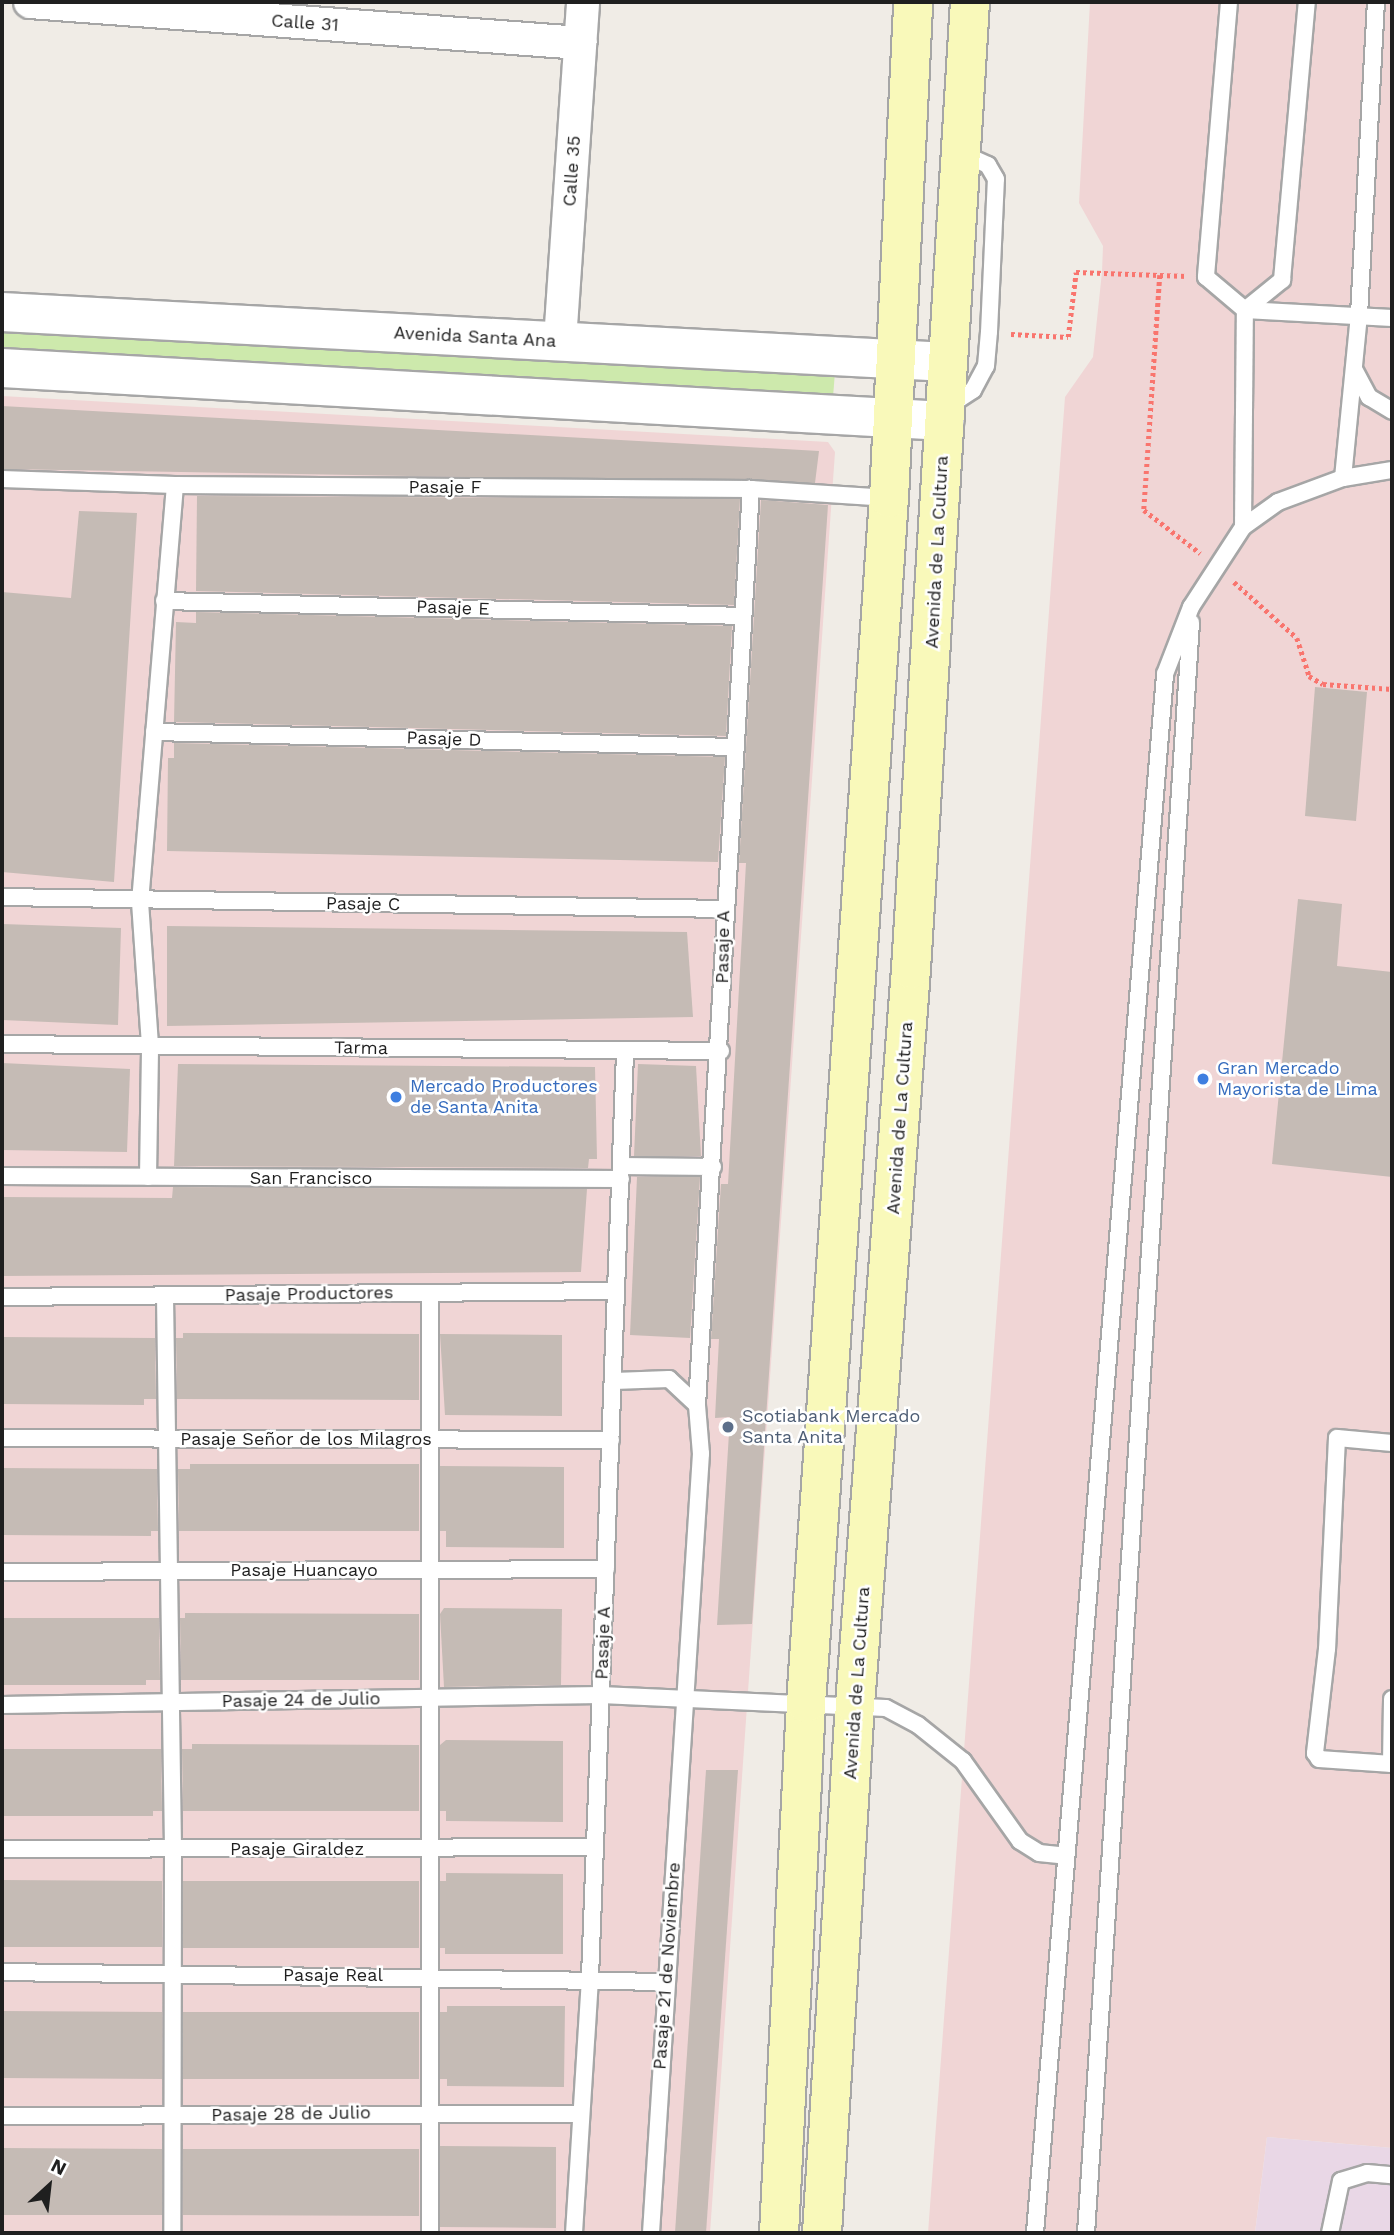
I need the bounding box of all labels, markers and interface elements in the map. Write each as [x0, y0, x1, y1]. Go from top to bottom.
street label: Calle 31 [271, 10, 339, 36]
street label: Calle 35 [559, 135, 585, 207]
street label: Avenida Santa Ana [392, 322, 558, 352]
street label: Avenida de La Cultura [921, 455, 953, 649]
street label: Pasaje F [408, 476, 482, 498]
street label: Pasaje E [416, 596, 490, 620]
street label: Pasaje D [406, 727, 482, 751]
street label: Pasaje C [326, 893, 400, 915]
street label: Pasaje A [712, 910, 734, 984]
street label: Avenida de La Cultura [882, 1020, 918, 1216]
street label: Tarma [334, 1037, 388, 1059]
place label: Gran Mercado Mayorista de Lima [1217, 1058, 1378, 1100]
marker: Gran Mercado Mayorista de Lima [1195, 1071, 1211, 1087]
place label: Mercado Productores de Santa Anita [410, 1076, 598, 1118]
marker: Mercado Productores de Santa Anita [388, 1089, 404, 1105]
street label: San Francisco [250, 1167, 372, 1189]
street label: Pasaje Productores [224, 1282, 394, 1306]
place label: Scotiabank Mercado Santa Anita [742, 1406, 921, 1448]
marker: Scotiabank Mercado Santa Anita [720, 1419, 736, 1435]
street label: Pasaje Señor de los Milagros [180, 1428, 432, 1450]
street label: Pasaje Huancayo [230, 1559, 378, 1581]
street label: Avenida de La Cultura [839, 1585, 875, 1781]
street label: Pasaje A [591, 1606, 615, 1680]
street label: Pasaje 24 de Julio [221, 1688, 381, 1712]
street label: Pasaje Giraldez [230, 1838, 364, 1860]
street label: Pasaje 21 de Noviembre [649, 1862, 685, 2070]
street label: Pasaje Real [283, 1964, 383, 1986]
street label: Pasaje 28 de Julio [211, 2102, 371, 2126]
north arrow [14, 2151, 84, 2221]
text: N [47, 2153, 70, 2180]

